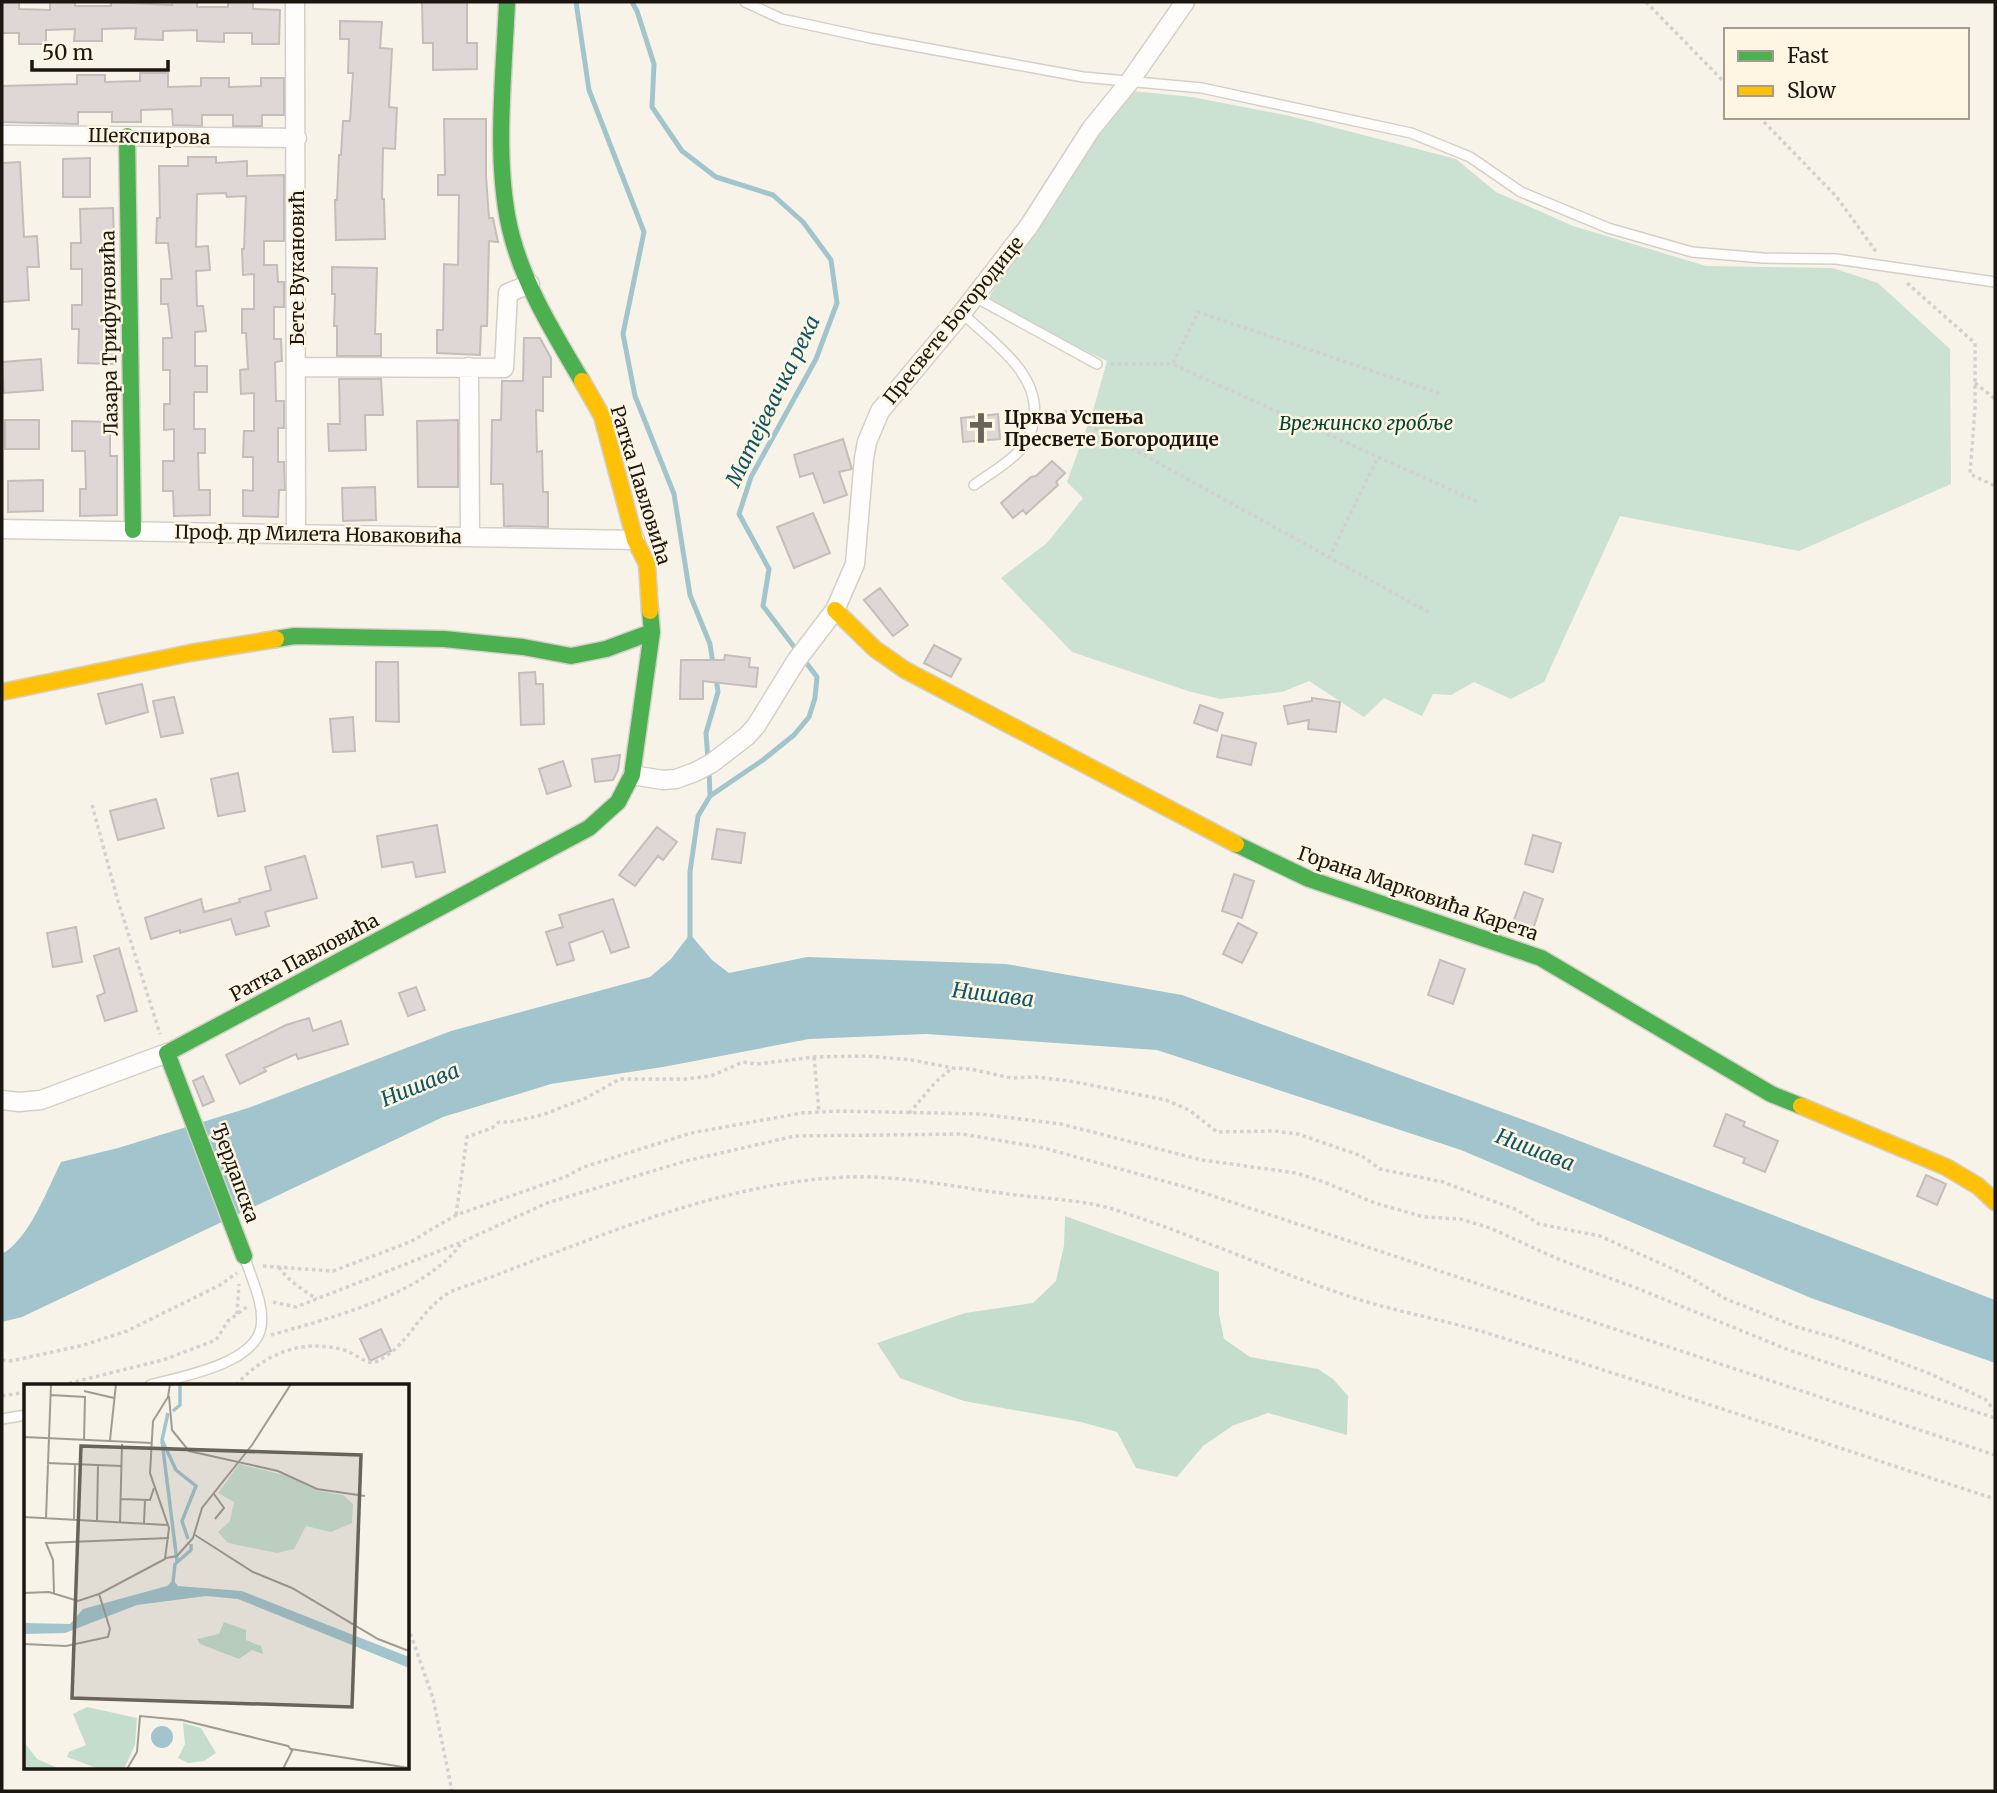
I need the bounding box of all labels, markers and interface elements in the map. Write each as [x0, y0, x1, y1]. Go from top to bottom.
scale bar [32, 28, 168, 72]
legend [1724, 28, 1969, 119]
text: 50 m [42, 39, 93, 66]
text: Fast [1787, 42, 1829, 69]
text: Slow [1787, 77, 1836, 104]
street label: Шекспирова [88, 123, 210, 149]
street label: Бете Вукановић [285, 190, 309, 346]
street label: Лазара Трифуновића [95, 230, 123, 436]
street label: Пресвете Богородице [878, 231, 1028, 409]
water label: Матејевачка река [719, 311, 826, 492]
street label: Ратка Павловића [605, 403, 677, 567]
place label: Црква Успења Пресвете Богородице [1004, 405, 1219, 451]
church icon: Црква Успења Пресвете Богородице [964, 411, 998, 445]
park label: Врежинско гробље [1279, 411, 1453, 435]
street label: Проф. др Милета Новаковића [174, 519, 462, 549]
street label: Горана Марковића Карета [1294, 840, 1542, 946]
street label: Ратка Павловића [225, 908, 383, 1006]
water label: Нишава [951, 976, 1036, 1013]
water label: Нишава [377, 1057, 463, 1112]
street label: Ђердапска [207, 1120, 265, 1226]
water label: Нишава [1492, 1122, 1578, 1177]
inset map [24, 1384, 410, 1769]

